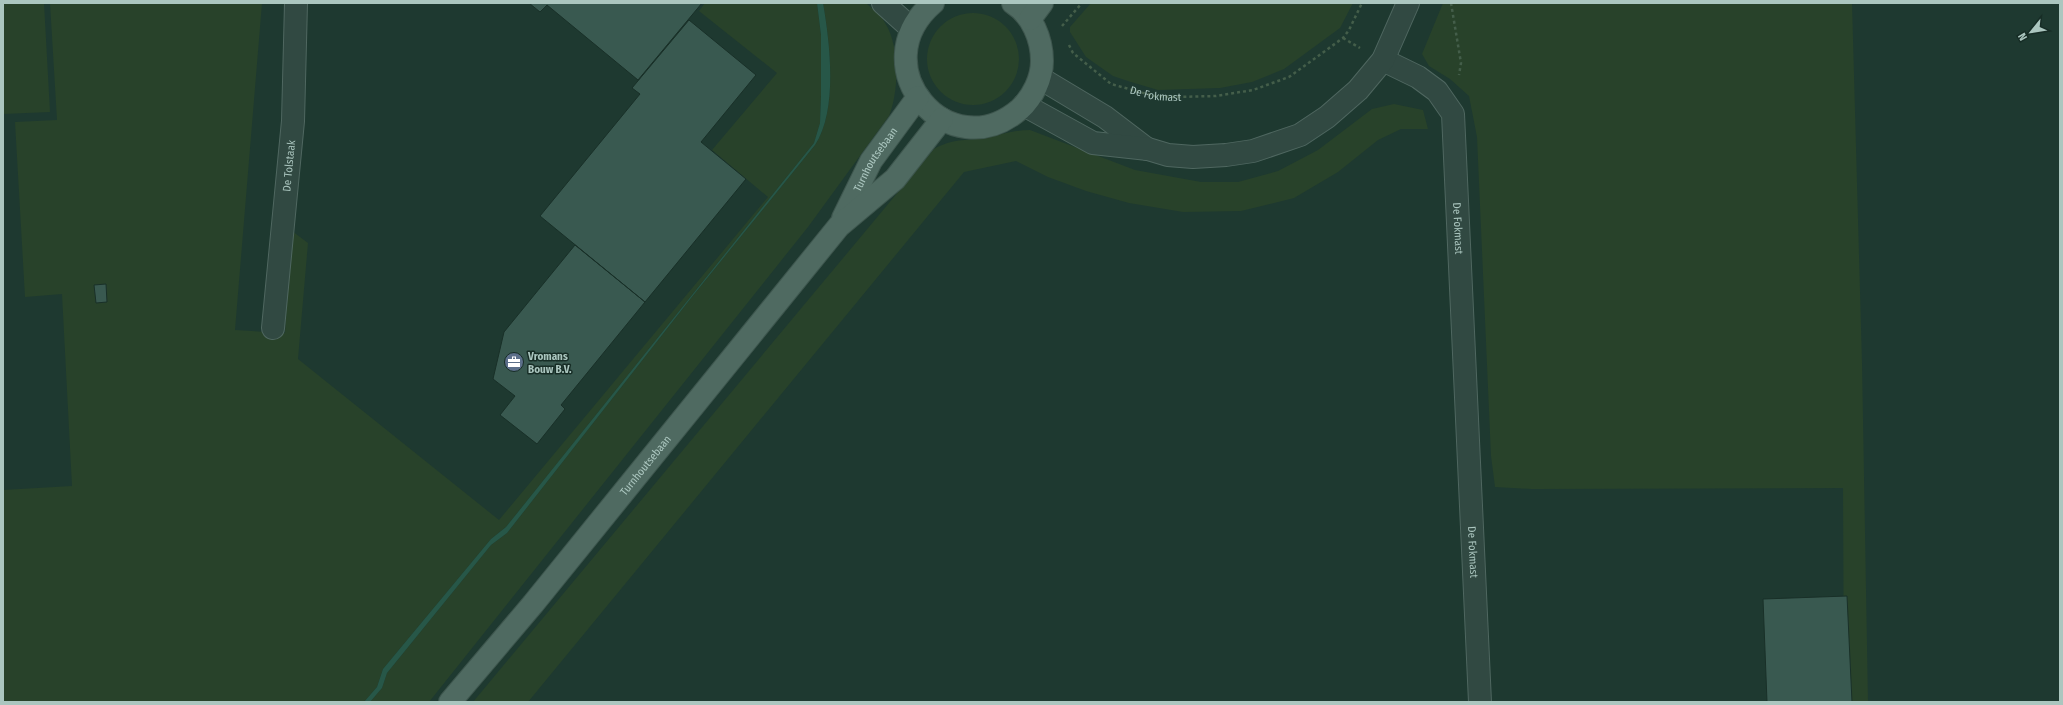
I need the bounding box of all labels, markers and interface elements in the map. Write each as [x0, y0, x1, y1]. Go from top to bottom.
north arrow [2011, 12, 2051, 52]
text: N [2015, 31, 2030, 43]
street label: De Fokmast [1128, 84, 1182, 104]
street label: Turnhoutsebaan [851, 125, 900, 194]
street label: De Tolstaak [280, 139, 298, 192]
street label: De Fokmast [1450, 202, 1465, 255]
place label: Vromans Bouw B.V. [527, 350, 572, 376]
office icon: Vromans Bouw B.V. [503, 351, 525, 373]
street label: Turnhoutsebaan [618, 433, 674, 498]
street label: De Fokmast [1465, 526, 1480, 579]

